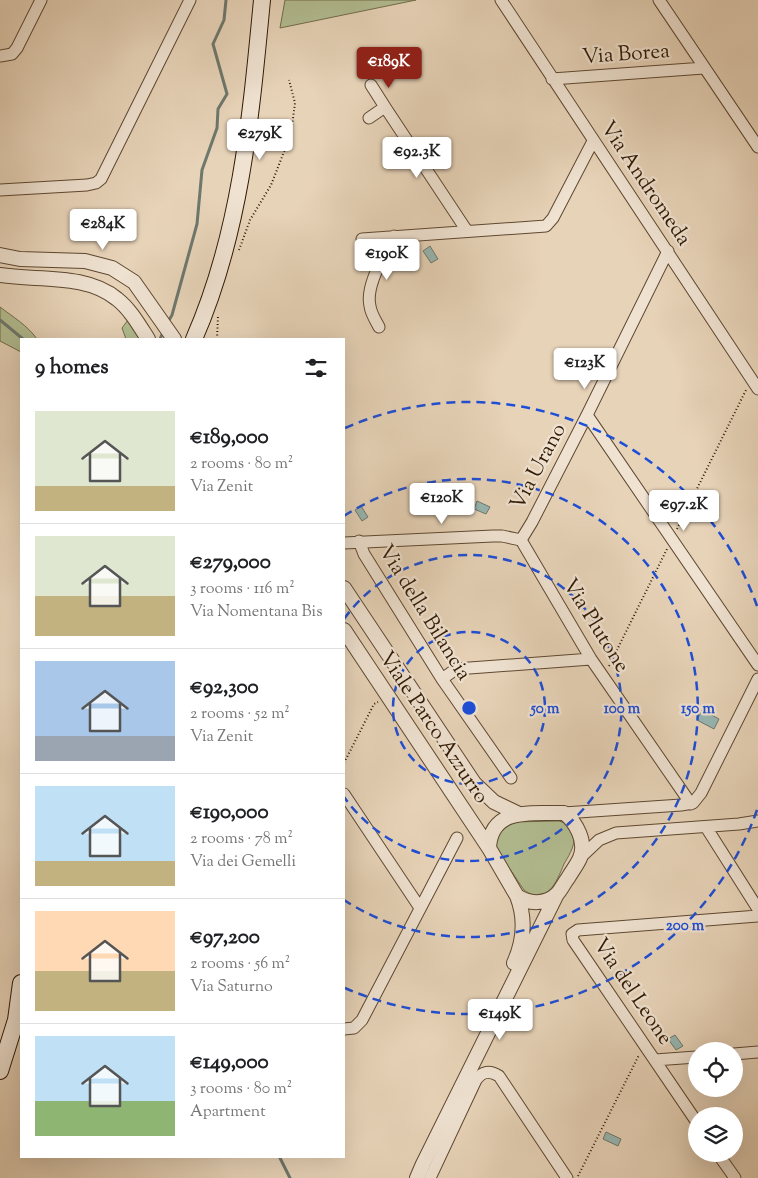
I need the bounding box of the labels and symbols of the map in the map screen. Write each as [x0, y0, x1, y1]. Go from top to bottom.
street label: Via Borea [581, 37, 671, 73]
pin: €189K [354, 46, 424, 89]
street label: Via Andromeda [592, 116, 698, 253]
pin: €279K [225, 119, 295, 161]
pin: €92.3K [376, 136, 458, 179]
pin: €284K [68, 208, 138, 251]
pin: €190K [352, 238, 422, 281]
pin: €123K [550, 348, 620, 390]
street label: Via Urano [504, 418, 574, 516]
pin: €120K [407, 482, 477, 525]
pin: €97.2K [643, 490, 725, 532]
street label: Via della Bilancia [370, 539, 478, 687]
street label: Via Plutone [554, 573, 636, 679]
street label: Viale Parco Azzurro [371, 646, 495, 810]
centre of rings [460, 699, 478, 717]
text: 50 m [530, 699, 560, 720]
text: 100 m [604, 699, 641, 720]
text: 150 m [681, 699, 715, 720]
text: 200 m [666, 916, 705, 937]
street label: Via del Leone [585, 932, 679, 1052]
pin: €149K [465, 998, 535, 1041]

